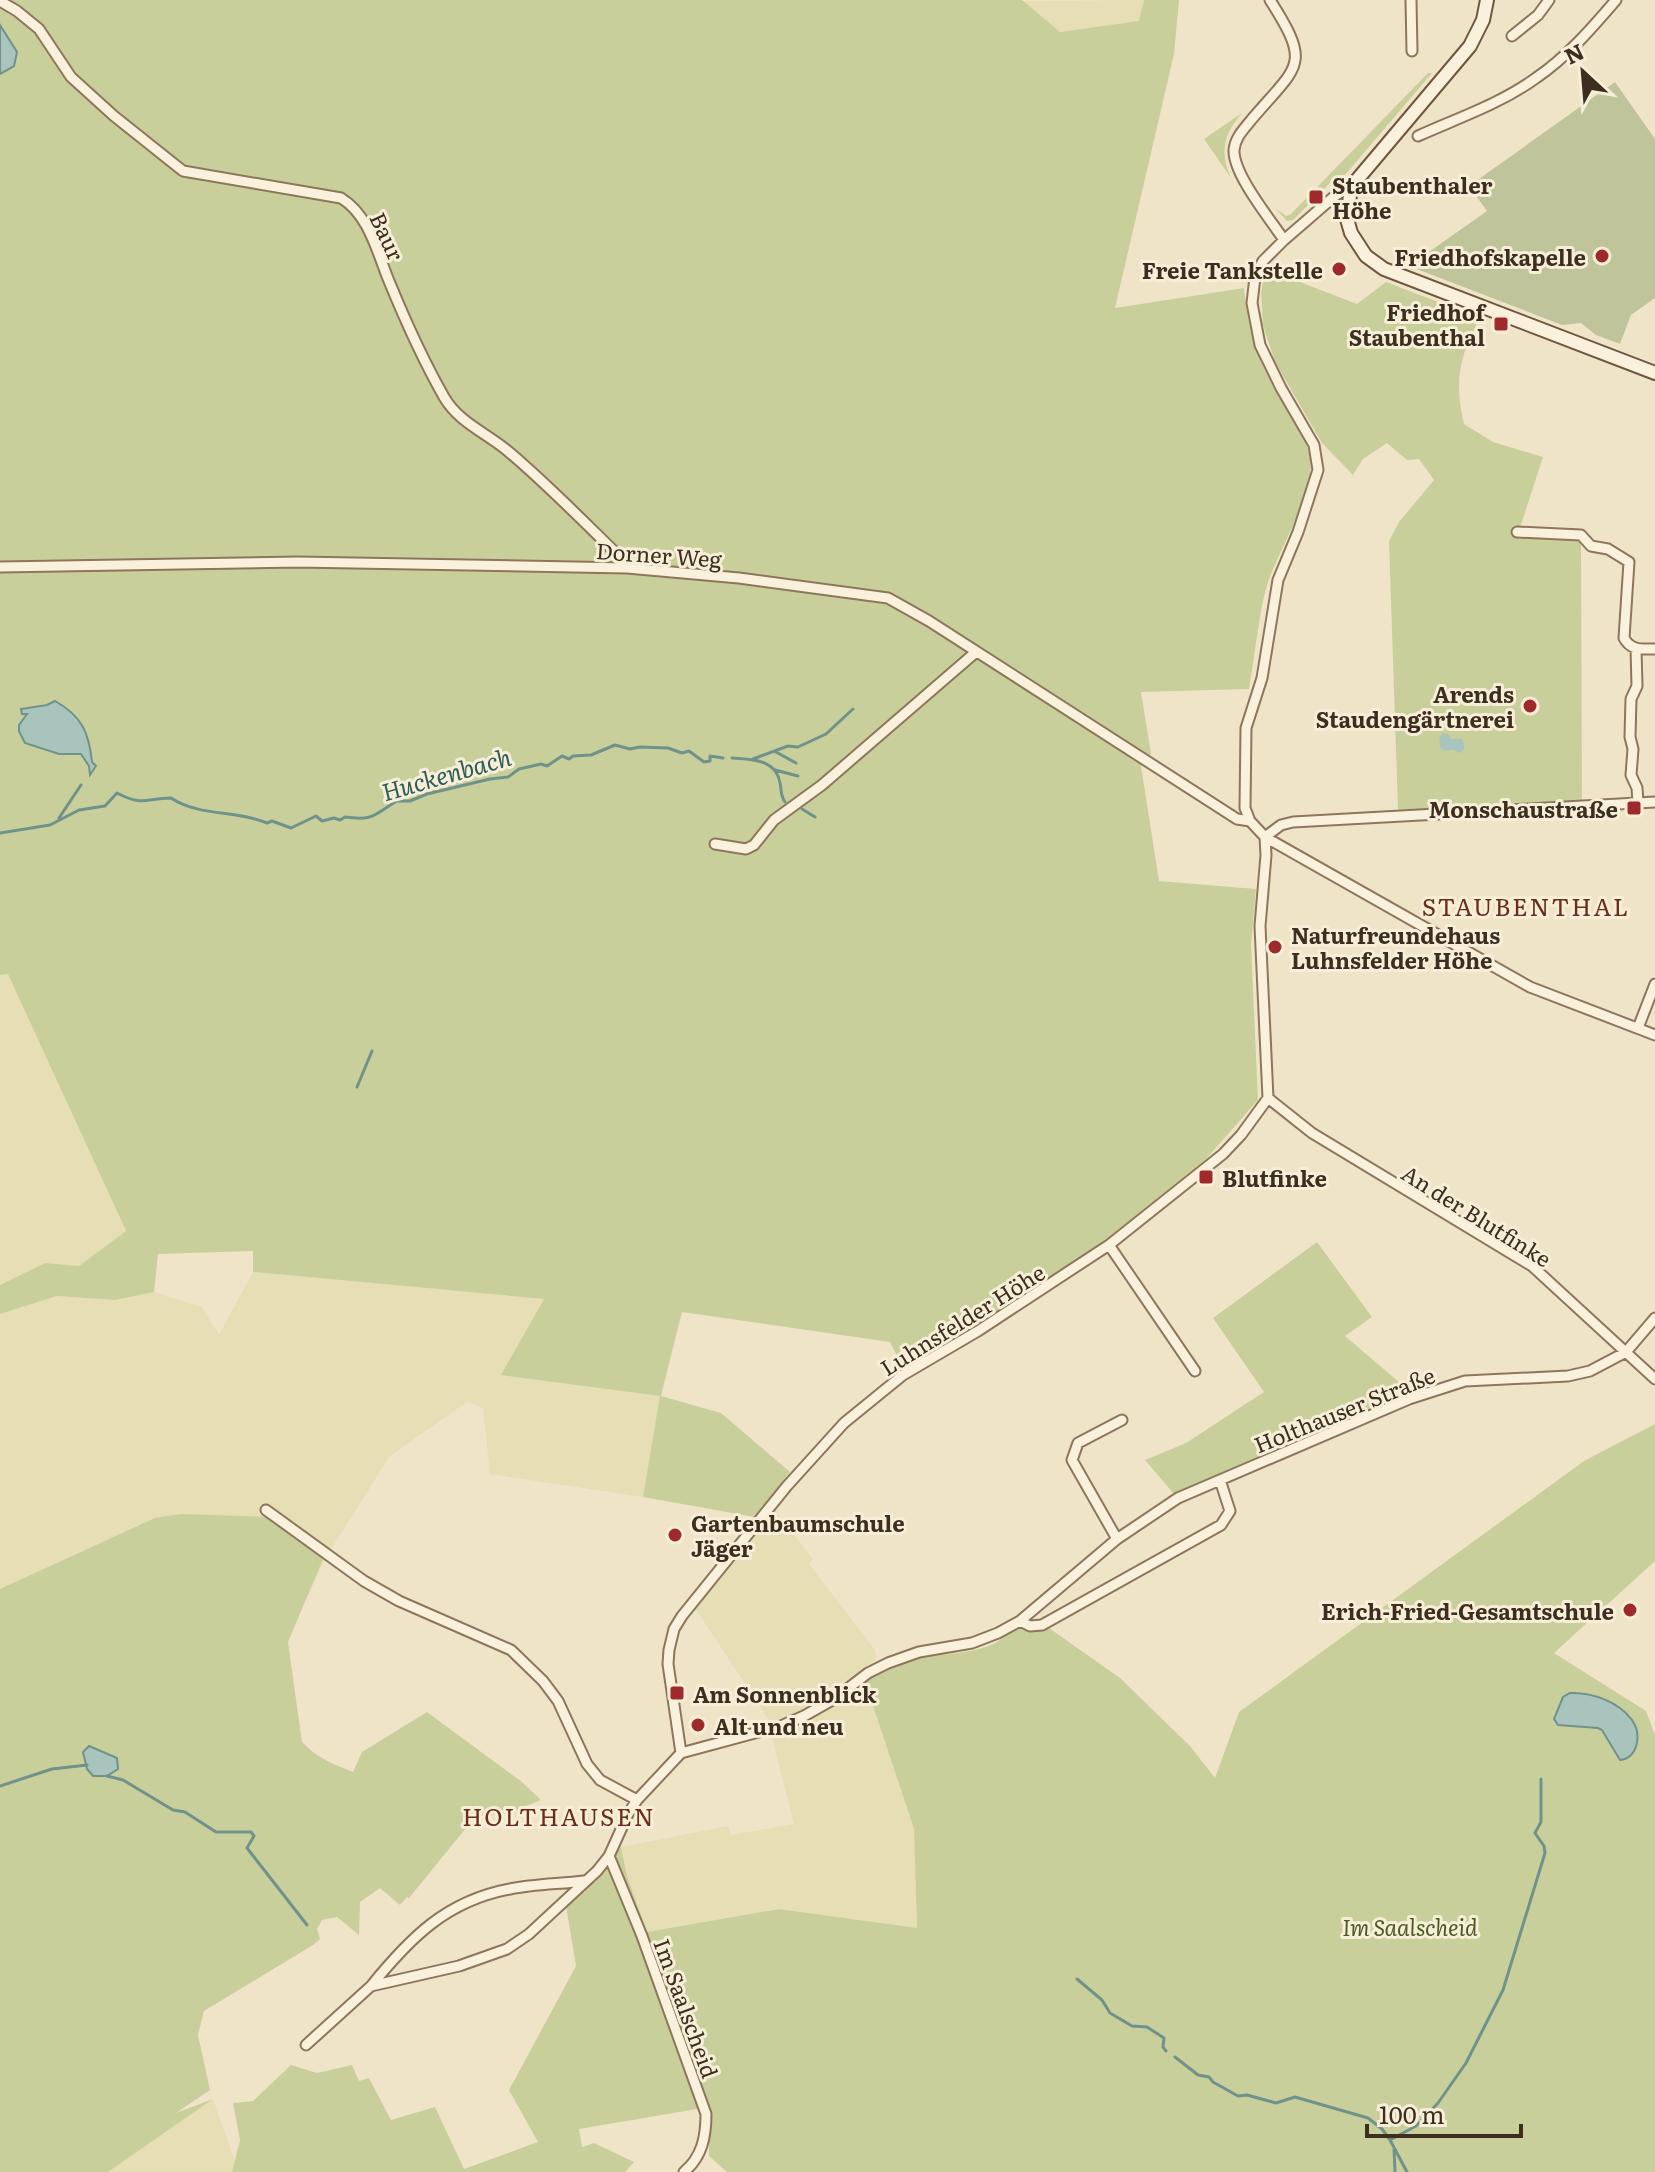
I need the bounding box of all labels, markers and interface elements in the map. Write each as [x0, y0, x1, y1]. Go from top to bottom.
north arrow [1543, 32, 1623, 112]
text: N [1558, 34, 1589, 72]
place label: Staubenthaler Höhe [1332, 168, 1492, 226]
marker: Staubenthaler Höhe [1307, 188, 1325, 206]
street label: Baur [362, 206, 414, 266]
place label: Friedhofskapelle [1394, 240, 1586, 273]
marker: Friedhofskapelle [1593, 247, 1611, 265]
place label: Freie Tankstelle [1142, 253, 1323, 286]
marker: Freie Tankstelle [1330, 260, 1348, 278]
place label: Friedhof Staubenthal [1349, 295, 1488, 353]
marker: Friedhof Staubenthal [1492, 315, 1510, 333]
street label: Dorner Weg [595, 533, 724, 575]
place label: Arends Staudengärtnerei [1316, 677, 1514, 735]
marker: Arends Staudengärtnerei [1521, 697, 1539, 715]
water label: Huckenbach [377, 738, 515, 808]
place label: Monschaustraße [1429, 792, 1618, 825]
marker: Monschaustraße [1625, 799, 1643, 817]
district label: STAUBENTHAL [1422, 888, 1630, 923]
place label: Naturfreundehaus Luhnsfelder Höhe [1291, 918, 1500, 976]
marker: Naturfreundehaus Luhnsfelder Höhe [1266, 938, 1284, 956]
street label: An der Blutfinke [1396, 1156, 1558, 1274]
place label: Blutfinke [1222, 1161, 1327, 1194]
marker: Blutfinke [1197, 1168, 1215, 1186]
street label: Luhnsfelder Höhe [873, 1255, 1051, 1383]
street label: Holthauser Straße [1249, 1358, 1439, 1460]
place label: Gartenbaumschule Jäger [691, 1506, 905, 1564]
marker: Gartenbaumschule Jäger [666, 1526, 684, 1544]
place label: Erich-Fried-Gesamtschule [1321, 1594, 1614, 1627]
marker: Erich-Fried-Gesamtschule [1621, 1601, 1639, 1619]
place label: Am Sonnenblick [693, 1677, 877, 1710]
marker: Am Sonnenblick [668, 1684, 686, 1702]
place label: Alt und neu [714, 1709, 844, 1742]
marker: Alt und neu [689, 1716, 707, 1734]
district label: HOLTHAUSEN [462, 1798, 656, 1833]
park label: Im Saalscheid [1342, 1910, 1478, 1943]
street label: Im Saalscheid [646, 1934, 728, 2082]
scale bar [1367, 2088, 1521, 2138]
text: 100 m [1379, 2096, 1445, 2131]

